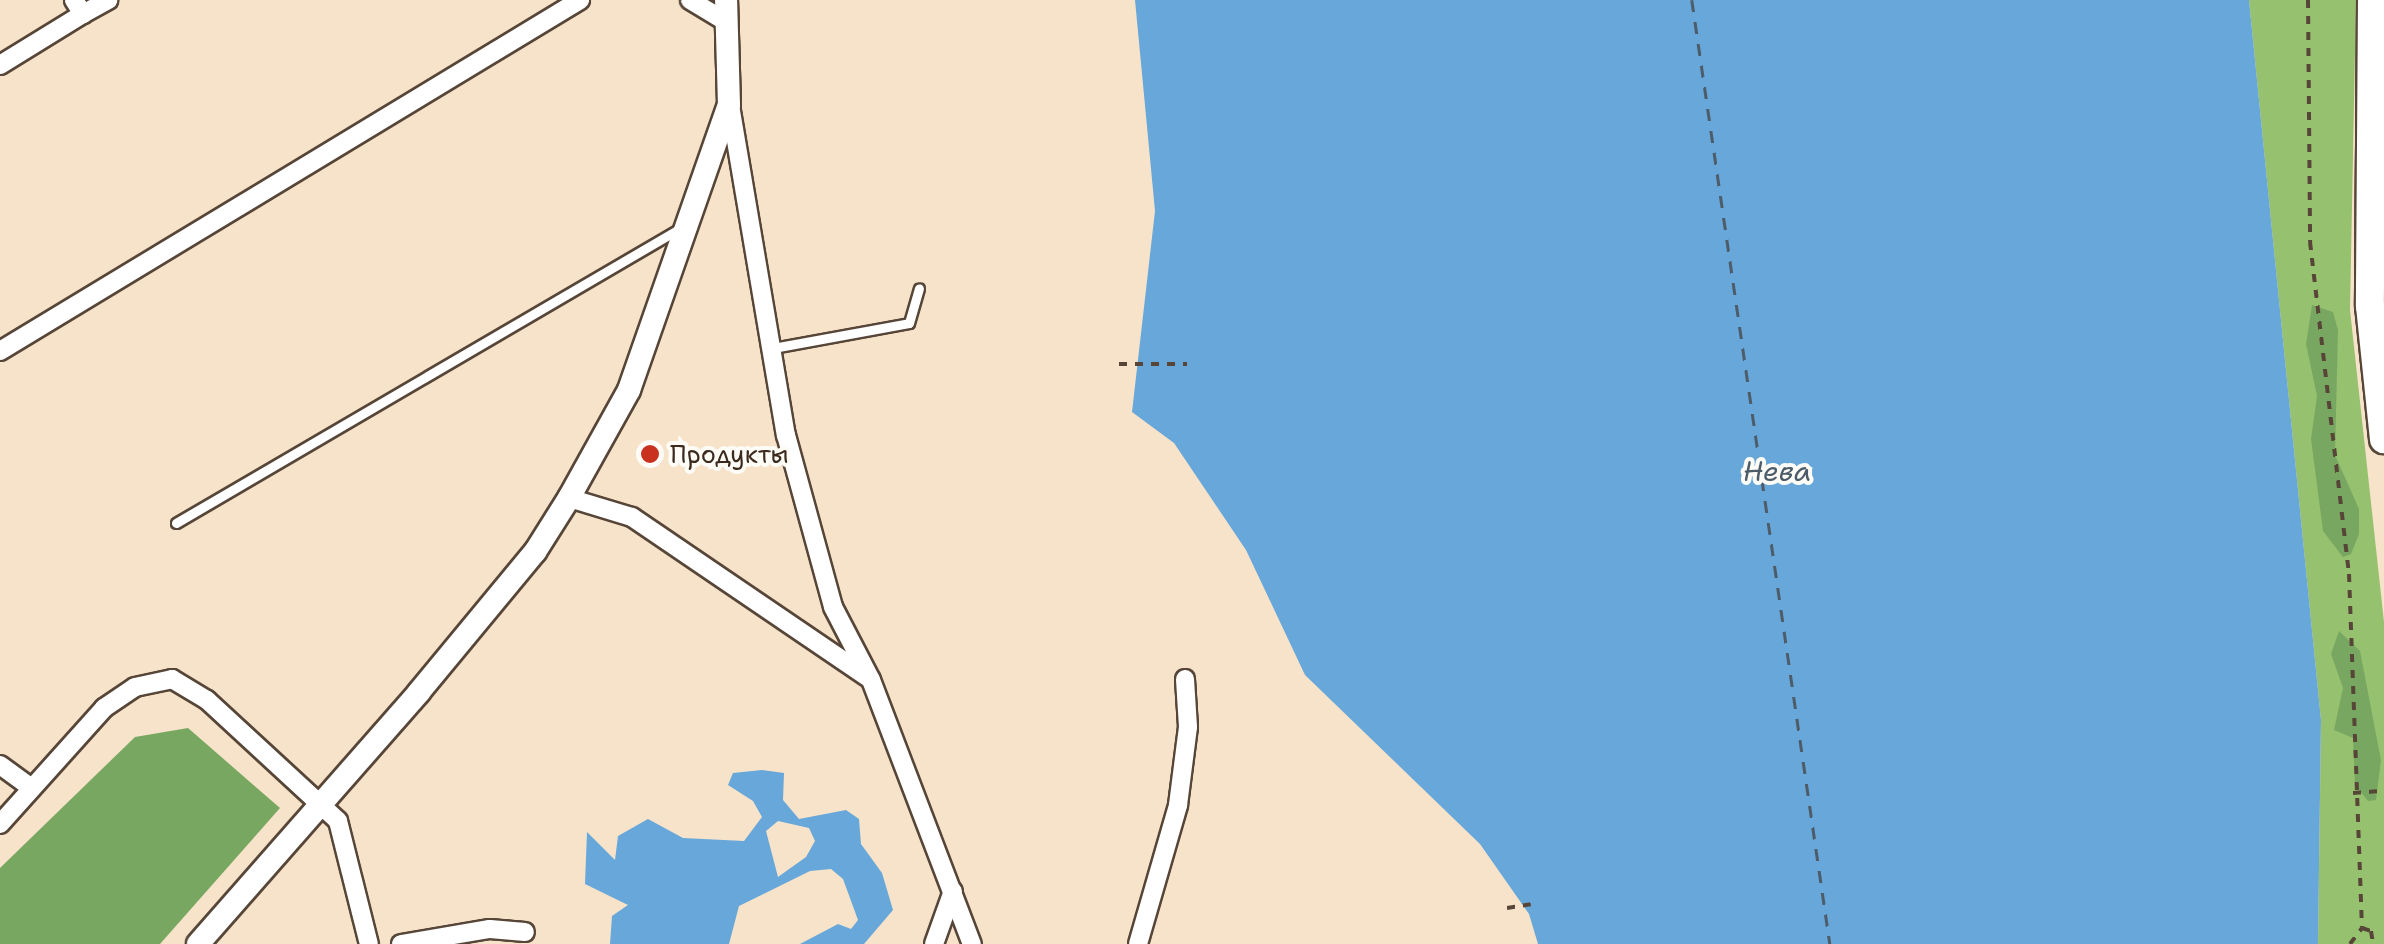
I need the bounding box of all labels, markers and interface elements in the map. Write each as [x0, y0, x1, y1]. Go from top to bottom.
place label: Продукты [670, 439, 789, 469]
marker: Продукты [639, 443, 661, 465]
water label: Нева [1743, 454, 1811, 488]

